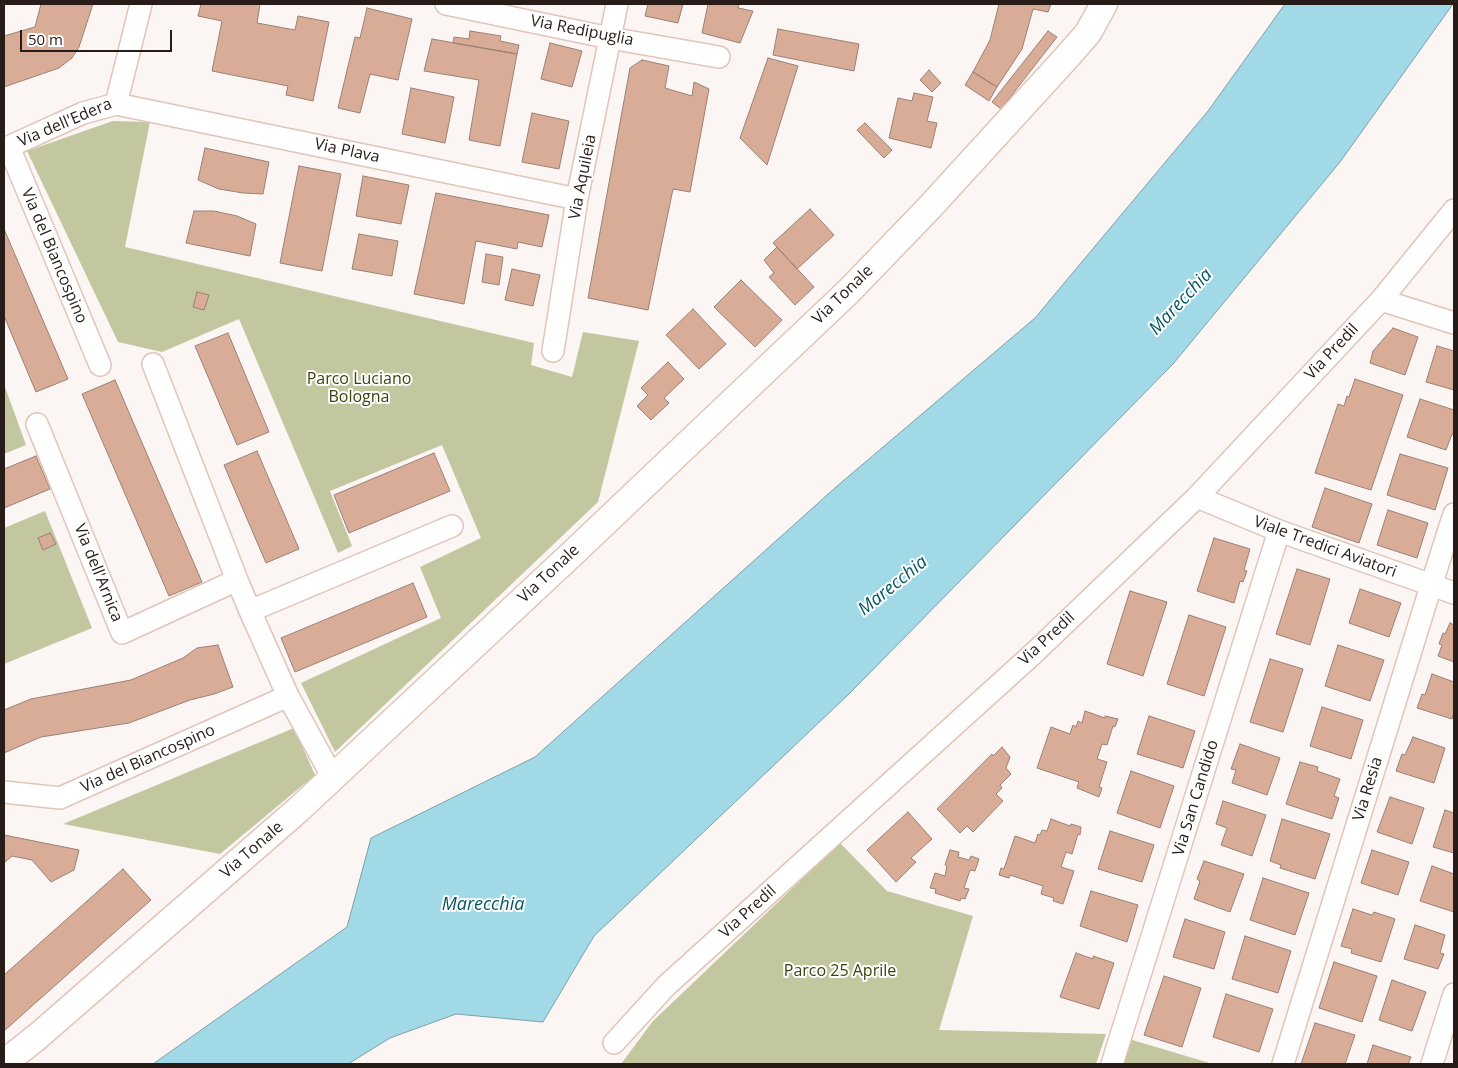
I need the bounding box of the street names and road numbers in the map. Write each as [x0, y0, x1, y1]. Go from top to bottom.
street label: Via Redipuglia [529, 12, 635, 50]
street label: Via dell'Edera [15, 95, 115, 151]
street label: Via Aquileia [565, 133, 601, 221]
street label: Via Plava [313, 135, 381, 167]
street label: Via del Biancospino [17, 186, 91, 326]
street label: Via Tonale [809, 261, 877, 329]
street label: Via Predil [1301, 320, 1363, 384]
street label: Viale Tredici Aviatori [1251, 512, 1399, 582]
street label: Via dell'Arnica [70, 521, 126, 625]
street label: Via Tonale [514, 541, 584, 607]
street label: Via Predil [1015, 608, 1079, 670]
street label: Via del Biancospino [78, 721, 218, 797]
street label: Via San Candido [1169, 738, 1223, 858]
street label: Via Resia [1349, 755, 1387, 823]
street label: Via Tonale [217, 818, 287, 882]
street label: Via Predil [716, 882, 780, 942]

